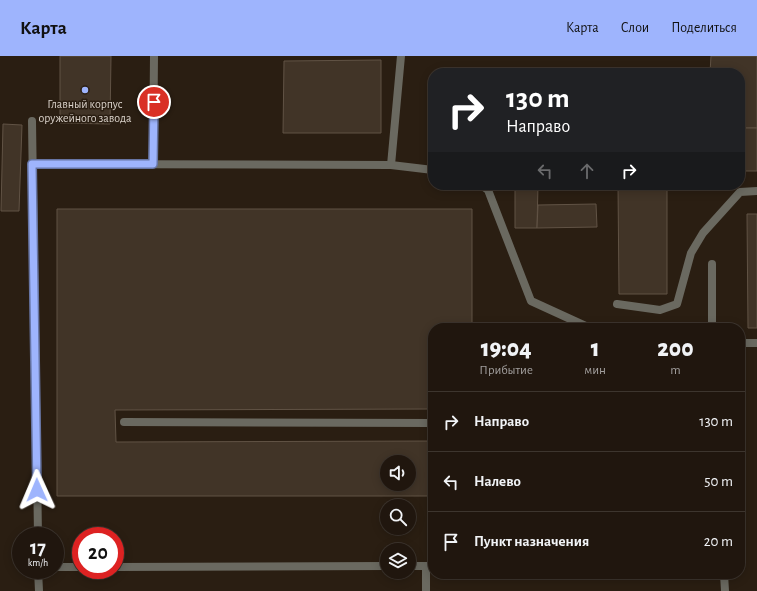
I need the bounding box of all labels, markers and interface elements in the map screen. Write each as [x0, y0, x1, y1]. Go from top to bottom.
text: Карта [20, 19, 67, 38]
text: Карта [566, 21, 599, 35]
text: Слои [621, 21, 649, 35]
text: Поделиться [671, 21, 737, 35]
icon: right [440, 84, 492, 136]
marker: Главный корпус оружейного завода [80, 85, 90, 95]
pin [137, 85, 171, 119]
text: 130 m [506, 85, 570, 113]
icon: arrive [143, 91, 165, 113]
place label: Главный корпус оружейного завода [39, 98, 132, 125]
text: Направо [506, 118, 570, 136]
icon: left [534, 160, 556, 182]
icon: ahead [576, 160, 598, 182]
icon: right [618, 160, 640, 182]
text: 19:04 [481, 337, 532, 361]
text: 1 [591, 337, 600, 361]
text: 200 [657, 337, 694, 361]
text: Прибытие [479, 364, 533, 377]
text: мин [584, 364, 606, 377]
text: m [670, 364, 681, 377]
icon: right [440, 411, 462, 433]
text: Направо [474, 414, 529, 429]
text: 130 m [699, 414, 733, 429]
map controls [380, 455, 416, 579]
button: sound [380, 455, 416, 491]
position arrow [16, 469, 58, 511]
icon: left [440, 471, 462, 493]
text: Налево [474, 474, 521, 489]
text: 50 m [704, 474, 733, 489]
button: search [380, 499, 416, 535]
speed limit sign: 20 [72, 527, 124, 579]
icon: arrive [440, 531, 462, 553]
text: Пункт назначения [474, 534, 589, 549]
text: 20 m [704, 534, 733, 549]
text: 17 [30, 538, 46, 558]
button: layers [380, 543, 416, 579]
text: km/h [28, 558, 48, 568]

